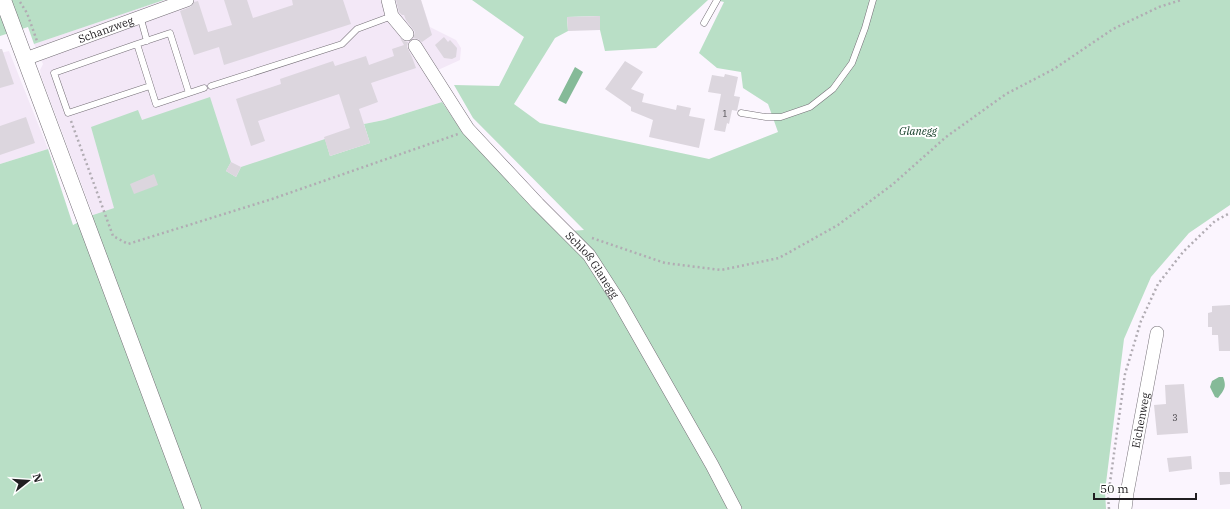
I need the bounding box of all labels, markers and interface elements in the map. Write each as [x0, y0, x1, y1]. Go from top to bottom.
street label: Schanzweg [76, 13, 135, 46]
house number: 1 [722, 108, 728, 119]
park label: Glanegg [899, 124, 938, 138]
street label: Schloß Glanegg [563, 229, 622, 301]
street label: Eichenweg [1129, 391, 1153, 449]
house number: 3 [1172, 412, 1178, 423]
north arrow [8, 461, 48, 501]
text: N [30, 472, 46, 485]
scale bar [1094, 475, 1196, 501]
text: 50 m [1100, 481, 1129, 496]

